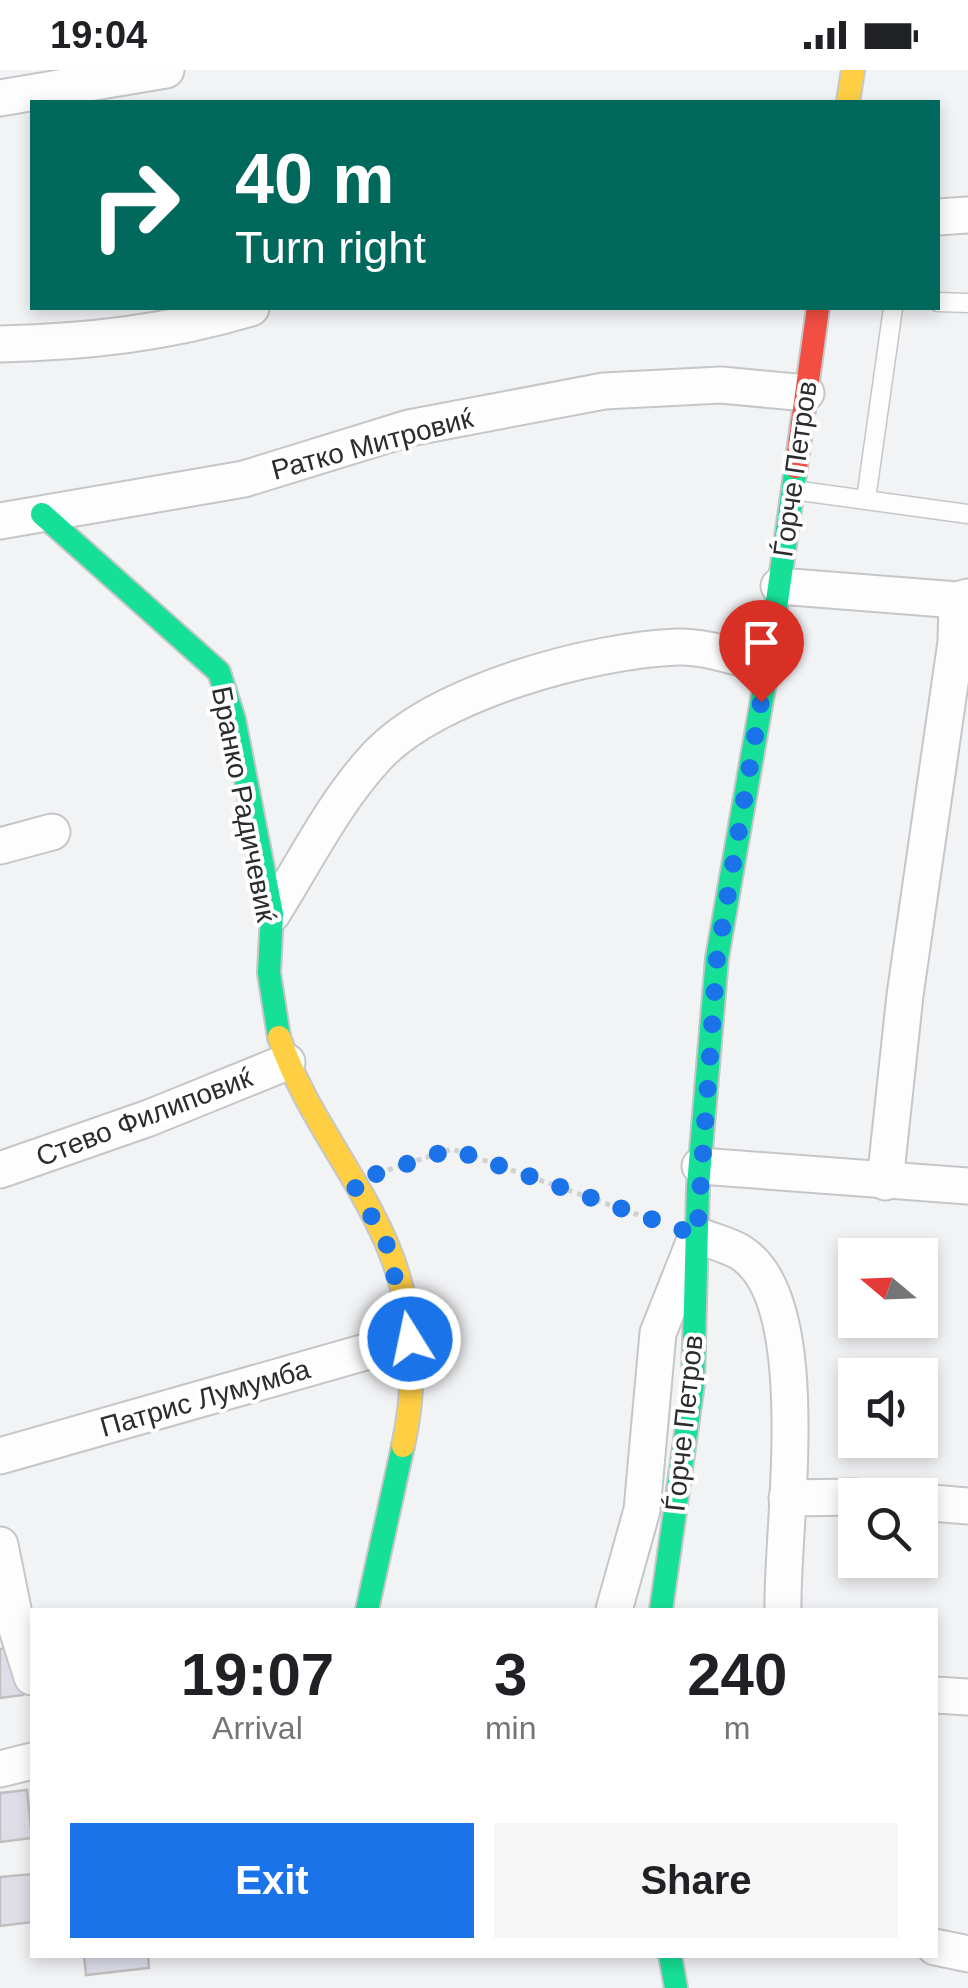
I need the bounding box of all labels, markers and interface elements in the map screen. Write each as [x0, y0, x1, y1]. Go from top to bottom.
text: 19:04 [50, 14, 147, 56]
icon: right [70, 140, 200, 270]
text: 40 m [235, 140, 395, 218]
text: Turn right [235, 222, 426, 273]
street label: Ѓорче Петров [767, 379, 823, 559]
street label: Ратко Митровиќ [268, 402, 477, 486]
pin [719, 600, 804, 703]
icon: arrive [734, 615, 789, 670]
street label: Бранко Радичевиќ [206, 684, 282, 925]
street label: Стево Филиповиќ [32, 1061, 257, 1172]
north arrow [838, 1238, 938, 1338]
map controls [838, 1238, 938, 1578]
position arrow [358, 1287, 462, 1391]
street label: Ѓорче Петров [659, 1333, 709, 1513]
street label: Патрис Лумумба [97, 1353, 314, 1443]
button: sound [838, 1358, 938, 1458]
button: search [838, 1478, 938, 1578]
text: 19:07 [181, 1641, 334, 1708]
text: 3 [494, 1641, 527, 1708]
text: 240 [687, 1641, 787, 1708]
text: Arrival [212, 1710, 303, 1746]
text: min [485, 1710, 536, 1746]
text: m [724, 1710, 751, 1746]
button: Exit [70, 1823, 474, 1938]
button: Share [494, 1823, 898, 1938]

